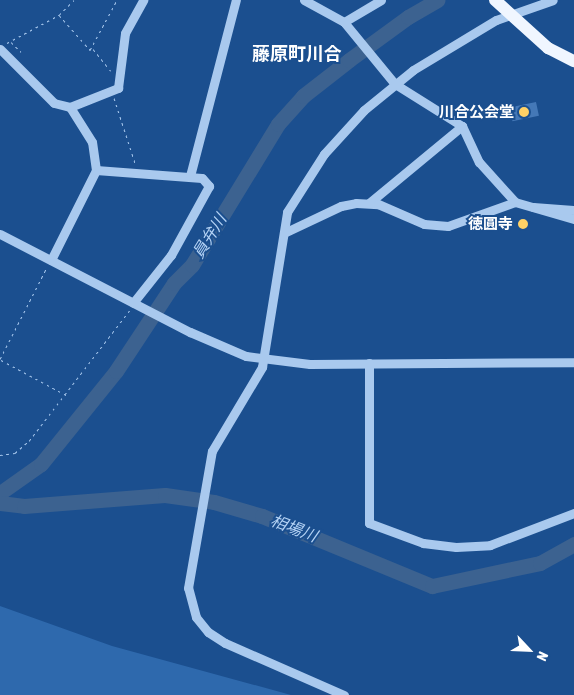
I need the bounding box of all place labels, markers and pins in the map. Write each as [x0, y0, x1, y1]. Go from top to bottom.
place label: 川合公会堂 [439, 103, 514, 121]
marker: 川合公会堂 [518, 106, 530, 118]
place label: 徳圓寺 [468, 215, 513, 233]
marker: 徳圓寺 [517, 218, 529, 230]

